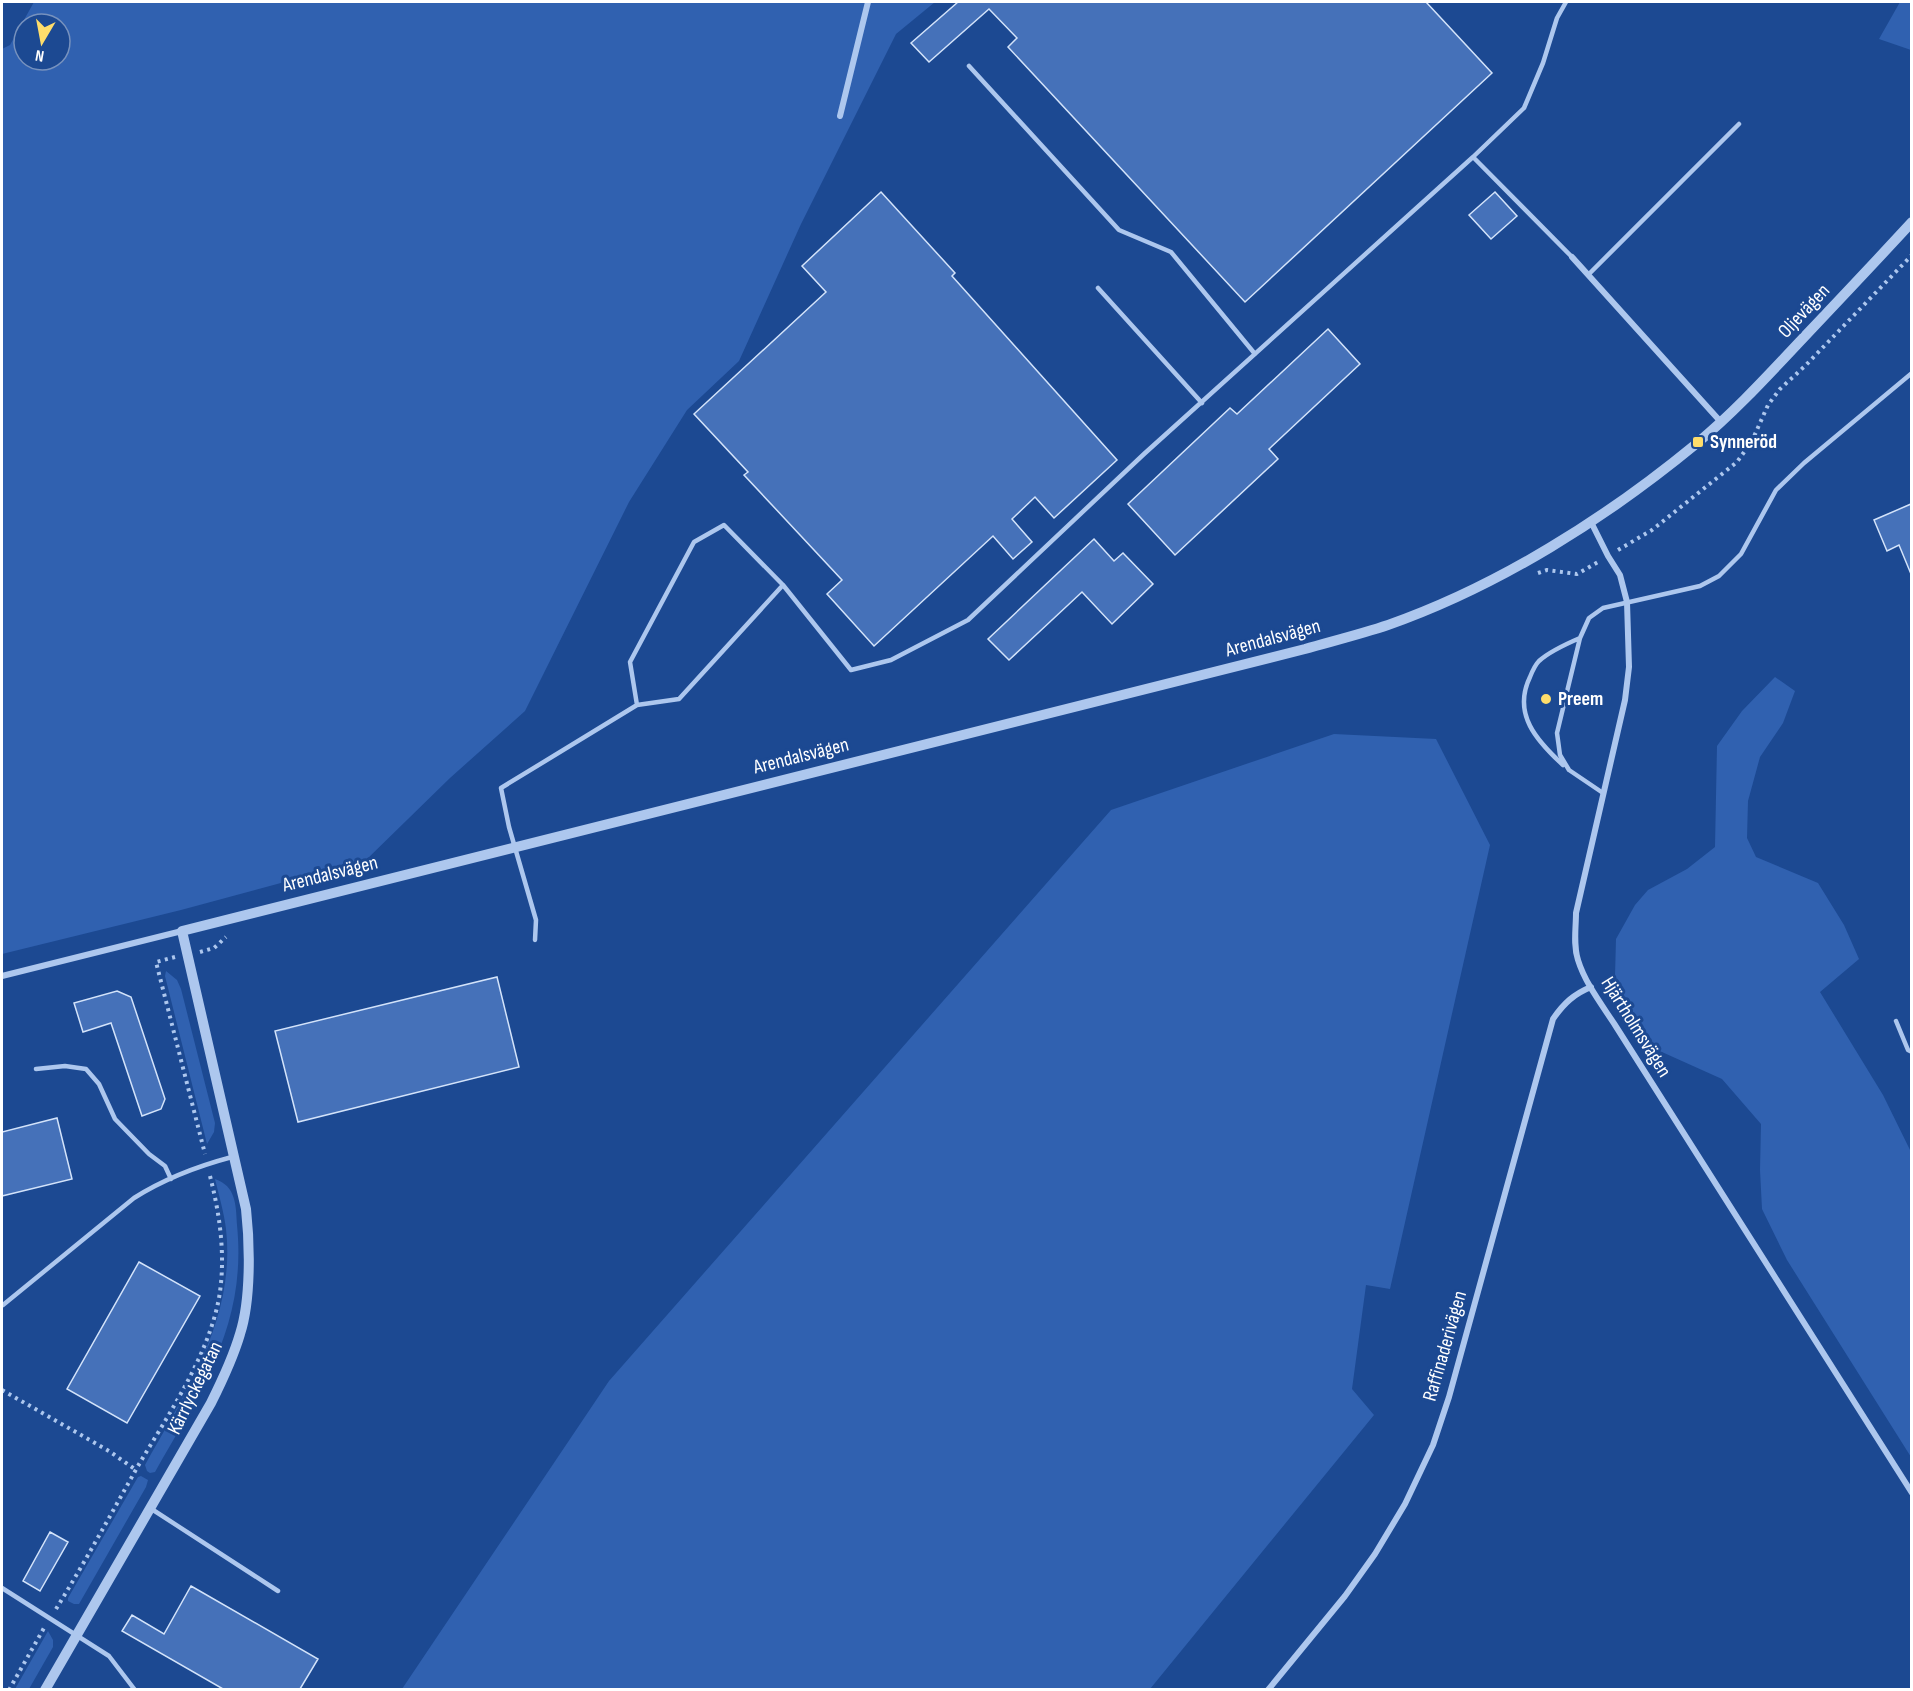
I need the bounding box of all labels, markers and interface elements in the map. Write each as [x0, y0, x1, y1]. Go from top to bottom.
north arrow [12, 12, 72, 72]
text: N [34, 45, 46, 65]
street label: Oljevägen [1773, 279, 1835, 343]
place label: Synneröd [1710, 430, 1777, 454]
marker: Synneröd [1691, 435, 1705, 449]
street label: Arendalsvägen [1222, 614, 1323, 662]
place label: Preem [1558, 687, 1603, 711]
marker: Preem [1539, 692, 1553, 706]
street label: Arendalsvägen [750, 733, 851, 780]
street label: Arendalsvägen [279, 851, 380, 898]
street label: Hjärtholmsvägen [1596, 972, 1676, 1082]
street label: Raffinaderivägen [1418, 1288, 1472, 1404]
street label: Kärrlyckegatan [162, 1338, 228, 1438]

